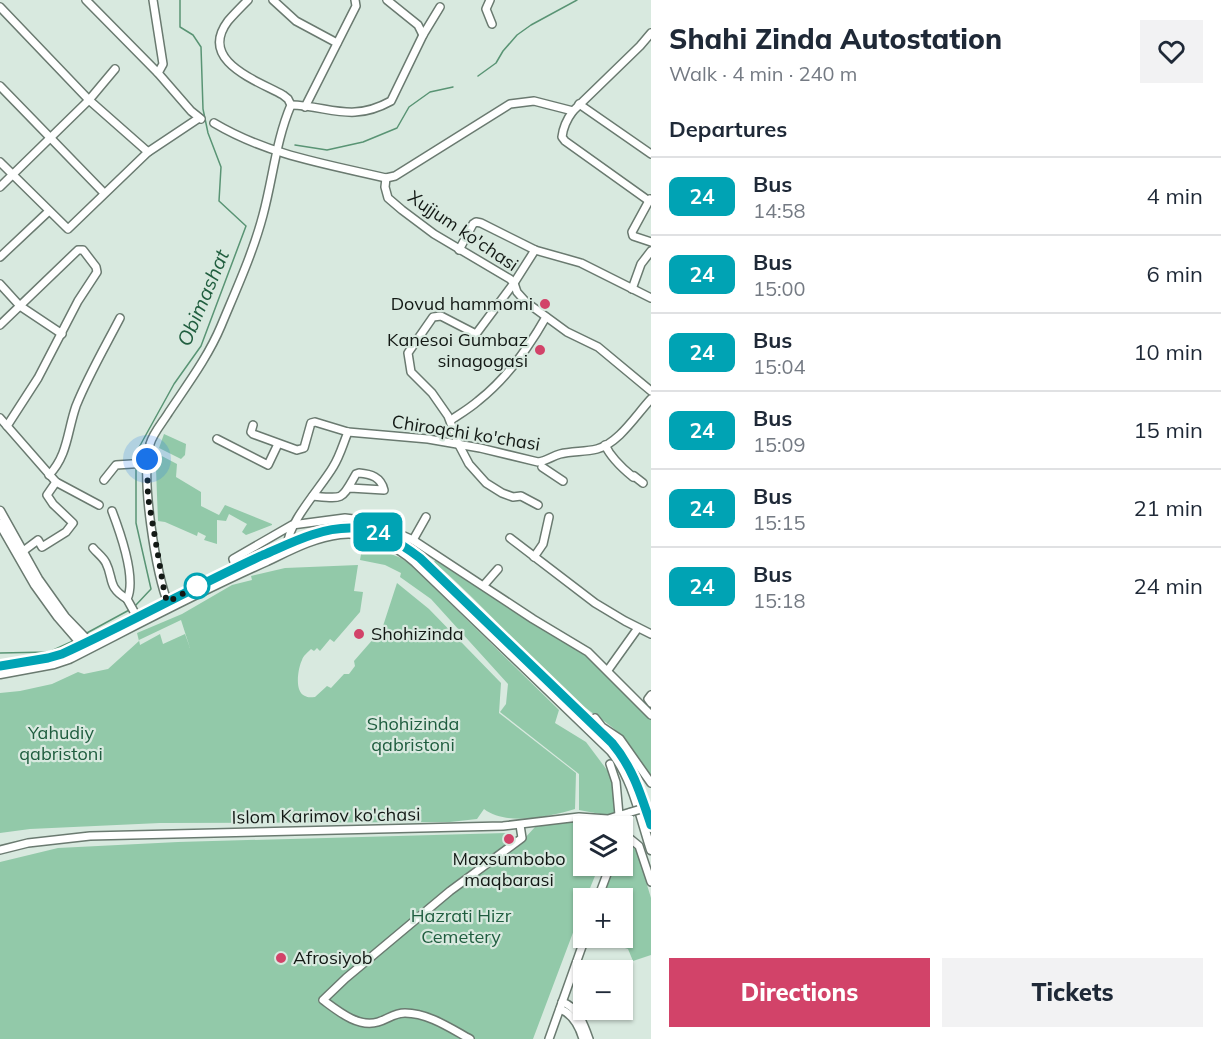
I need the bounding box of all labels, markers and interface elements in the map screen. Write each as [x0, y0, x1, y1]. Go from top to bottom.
button: heart [1140, 20, 1203, 83]
text: Shahi Zinda Autostation [669, 21, 1002, 56]
text: Walk · 4 min · 240 m [669, 61, 857, 86]
text: Departures [669, 115, 787, 143]
text: Bus [753, 170, 792, 198]
text: 4 min [1147, 182, 1203, 210]
text: 24 [689, 183, 715, 209]
street label: Xujjum ko'chasi [404, 185, 523, 276]
text: 14:58 [753, 198, 806, 223]
water label: Obimashat [171, 245, 234, 350]
text: Bus [753, 248, 792, 276]
text: 6 min [1147, 260, 1203, 288]
text: 24 [689, 261, 715, 287]
text: 15:00 [753, 276, 806, 301]
place label: Dovud hammomi [391, 292, 533, 315]
marker: Dovud hammomi [538, 297, 552, 311]
text: Bus [753, 326, 792, 354]
place label: Kanesoi Gumbaz sinagogasi [387, 328, 528, 372]
text: 10 min [1133, 338, 1203, 366]
text: 24 [689, 339, 715, 365]
marker: Kanesoi Gumbaz sinagogasi [533, 343, 547, 357]
text: 15:04 [753, 354, 806, 379]
text: Bus [753, 404, 792, 432]
street label: Chiroqchi ko'chasi [390, 409, 542, 456]
text: 15 min [1133, 416, 1203, 444]
text: 24 [689, 417, 715, 443]
text: 15:09 [753, 432, 806, 457]
your location [132, 444, 162, 474]
text: Bus [753, 482, 792, 510]
text: 21 min [1133, 494, 1203, 522]
text: 24 [689, 495, 715, 521]
text: 15:15 [753, 510, 806, 535]
line badge: 24 [351, 512, 405, 552]
text: 24 [365, 519, 391, 545]
text: Bus [753, 560, 792, 588]
text: 24 min [1133, 572, 1203, 600]
unlabelled marker [184, 573, 210, 599]
text: 24 [689, 573, 715, 599]
text: 15:18 [753, 588, 806, 613]
place label: Shohizinda [371, 622, 464, 645]
marker: Shohizinda [352, 627, 366, 641]
park label: Shohizinda qabristoni [367, 712, 459, 756]
park label: Yahudiy qabristoni [19, 721, 103, 765]
street label: Islom Karimov ko'chasi [231, 802, 421, 829]
map controls [573, 816, 633, 1020]
button: layers [573, 816, 633, 876]
marker: Maxsumbobo maqbarasi [502, 832, 516, 846]
place label: Maxsumbobo maqbarasi [452, 847, 566, 891]
button: + [573, 888, 633, 948]
park label: Hazrati Hizr Cemetery [411, 904, 512, 948]
place label: Afrosiyob [293, 946, 373, 969]
marker: Afrosiyob [274, 951, 288, 965]
button: Directions [669, 958, 930, 1027]
button: Tickets [942, 958, 1203, 1027]
button: − [573, 960, 633, 1020]

